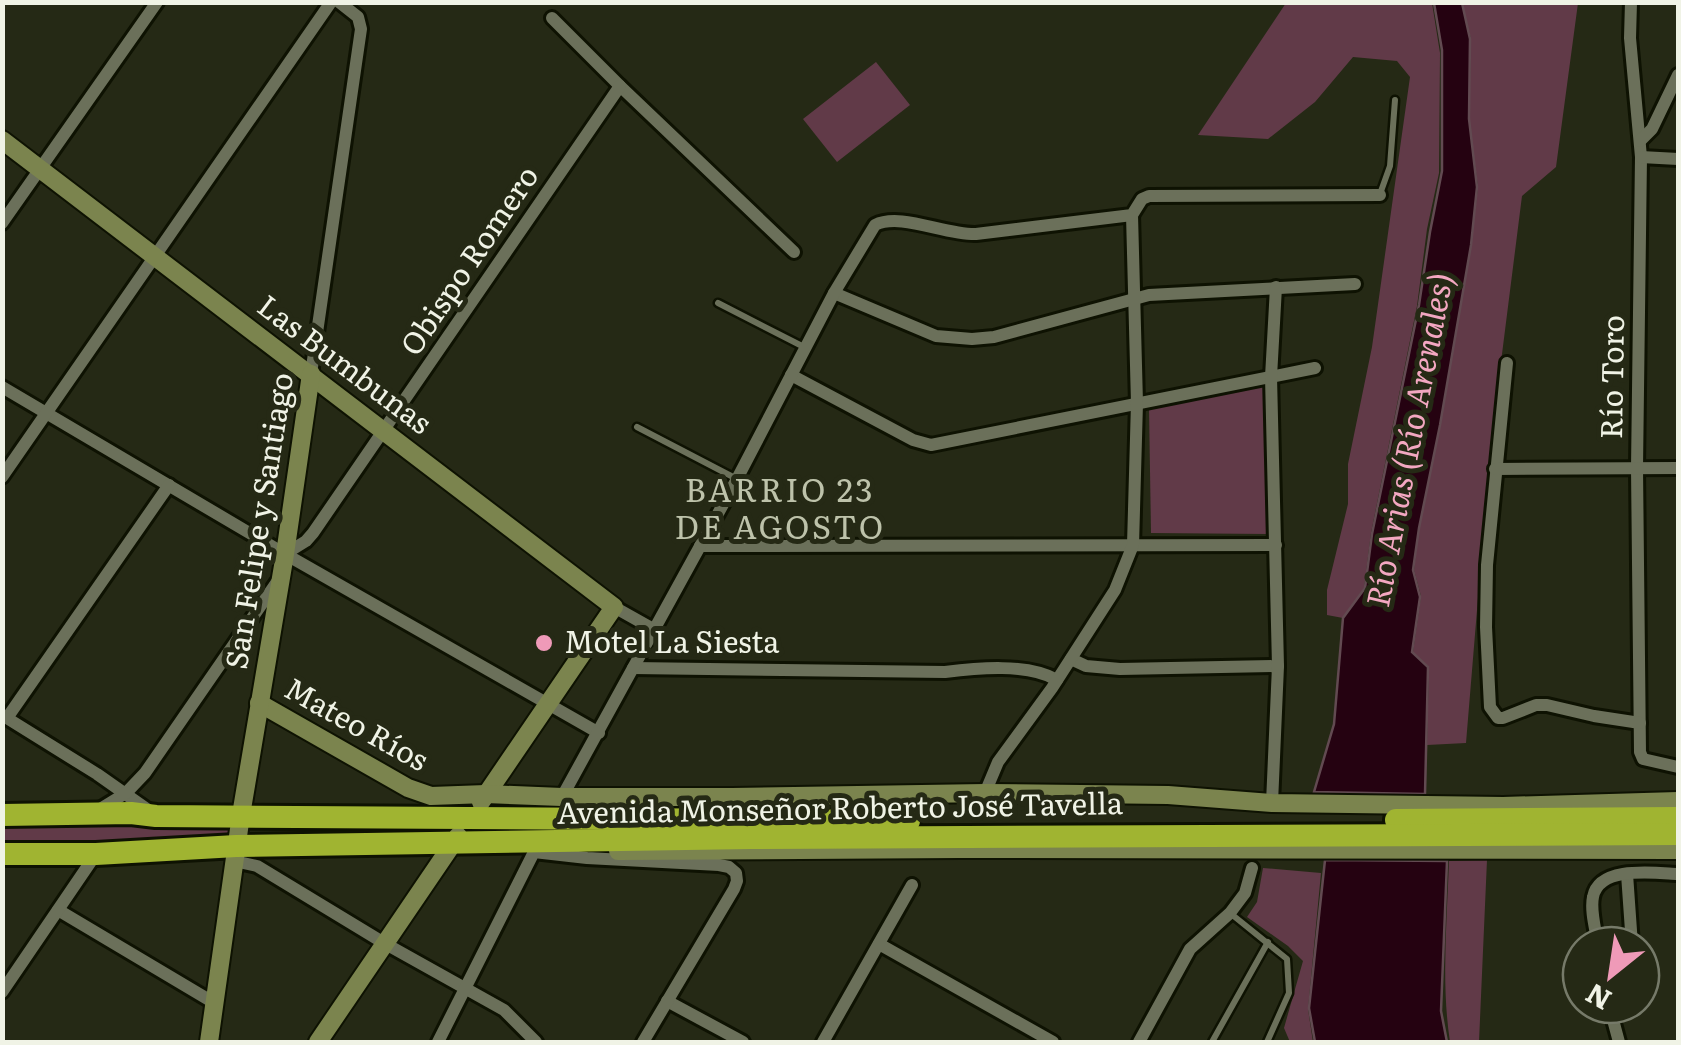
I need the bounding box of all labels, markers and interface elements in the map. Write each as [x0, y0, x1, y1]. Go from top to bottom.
street label: Obispo Romero [388, 156, 547, 363]
water label: Río Arias (Río Arenales) [1351, 268, 1463, 611]
street label: Las Bumbunas [250, 282, 442, 443]
street label: Río Toro [1587, 315, 1633, 439]
street label: San Felipe y Santiago [212, 369, 302, 672]
district label: BARRIO 23 DE AGOSTO [674, 464, 886, 549]
place label: Motel La Siesta [564, 618, 780, 662]
marker: Motel La Siesta [533, 632, 555, 654]
street label: Mateo Ríos [278, 665, 437, 780]
street label: Avenida Monseñor Roberto José Tavella [556, 779, 1124, 833]
north arrow [1561, 925, 1661, 1025]
text: N [1577, 974, 1618, 1022]

